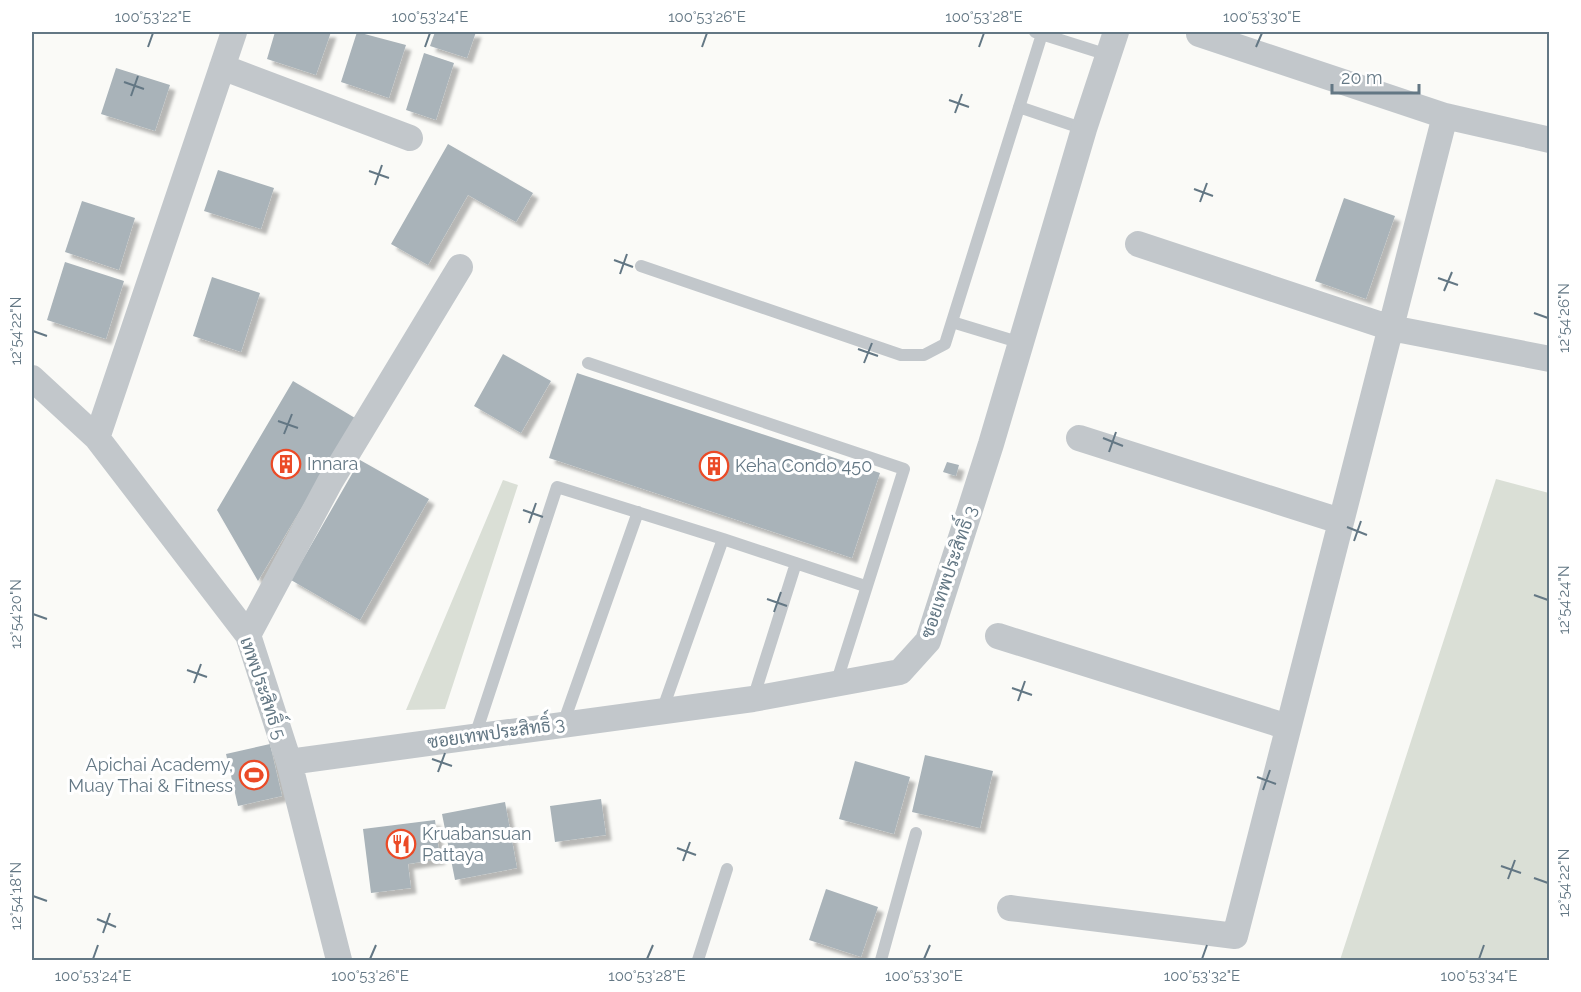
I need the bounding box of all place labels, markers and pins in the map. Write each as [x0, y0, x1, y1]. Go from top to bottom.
building icon: Innara [270, 448, 302, 480]
building icon: Keha Condo 450 [698, 450, 730, 482]
place label: Innara [307, 453, 358, 474]
place label: Keha Condo 450 [735, 455, 872, 476]
place label: Apichai Academy, Muay Thai & Fitness [68, 754, 233, 796]
sports icon: Apichai Academy, Muay Thai & Fitness [238, 759, 270, 791]
place label: Kruabansuan Pattaya [422, 823, 532, 865]
restaurant icon: Kruabansuan Pattaya [385, 828, 417, 860]

